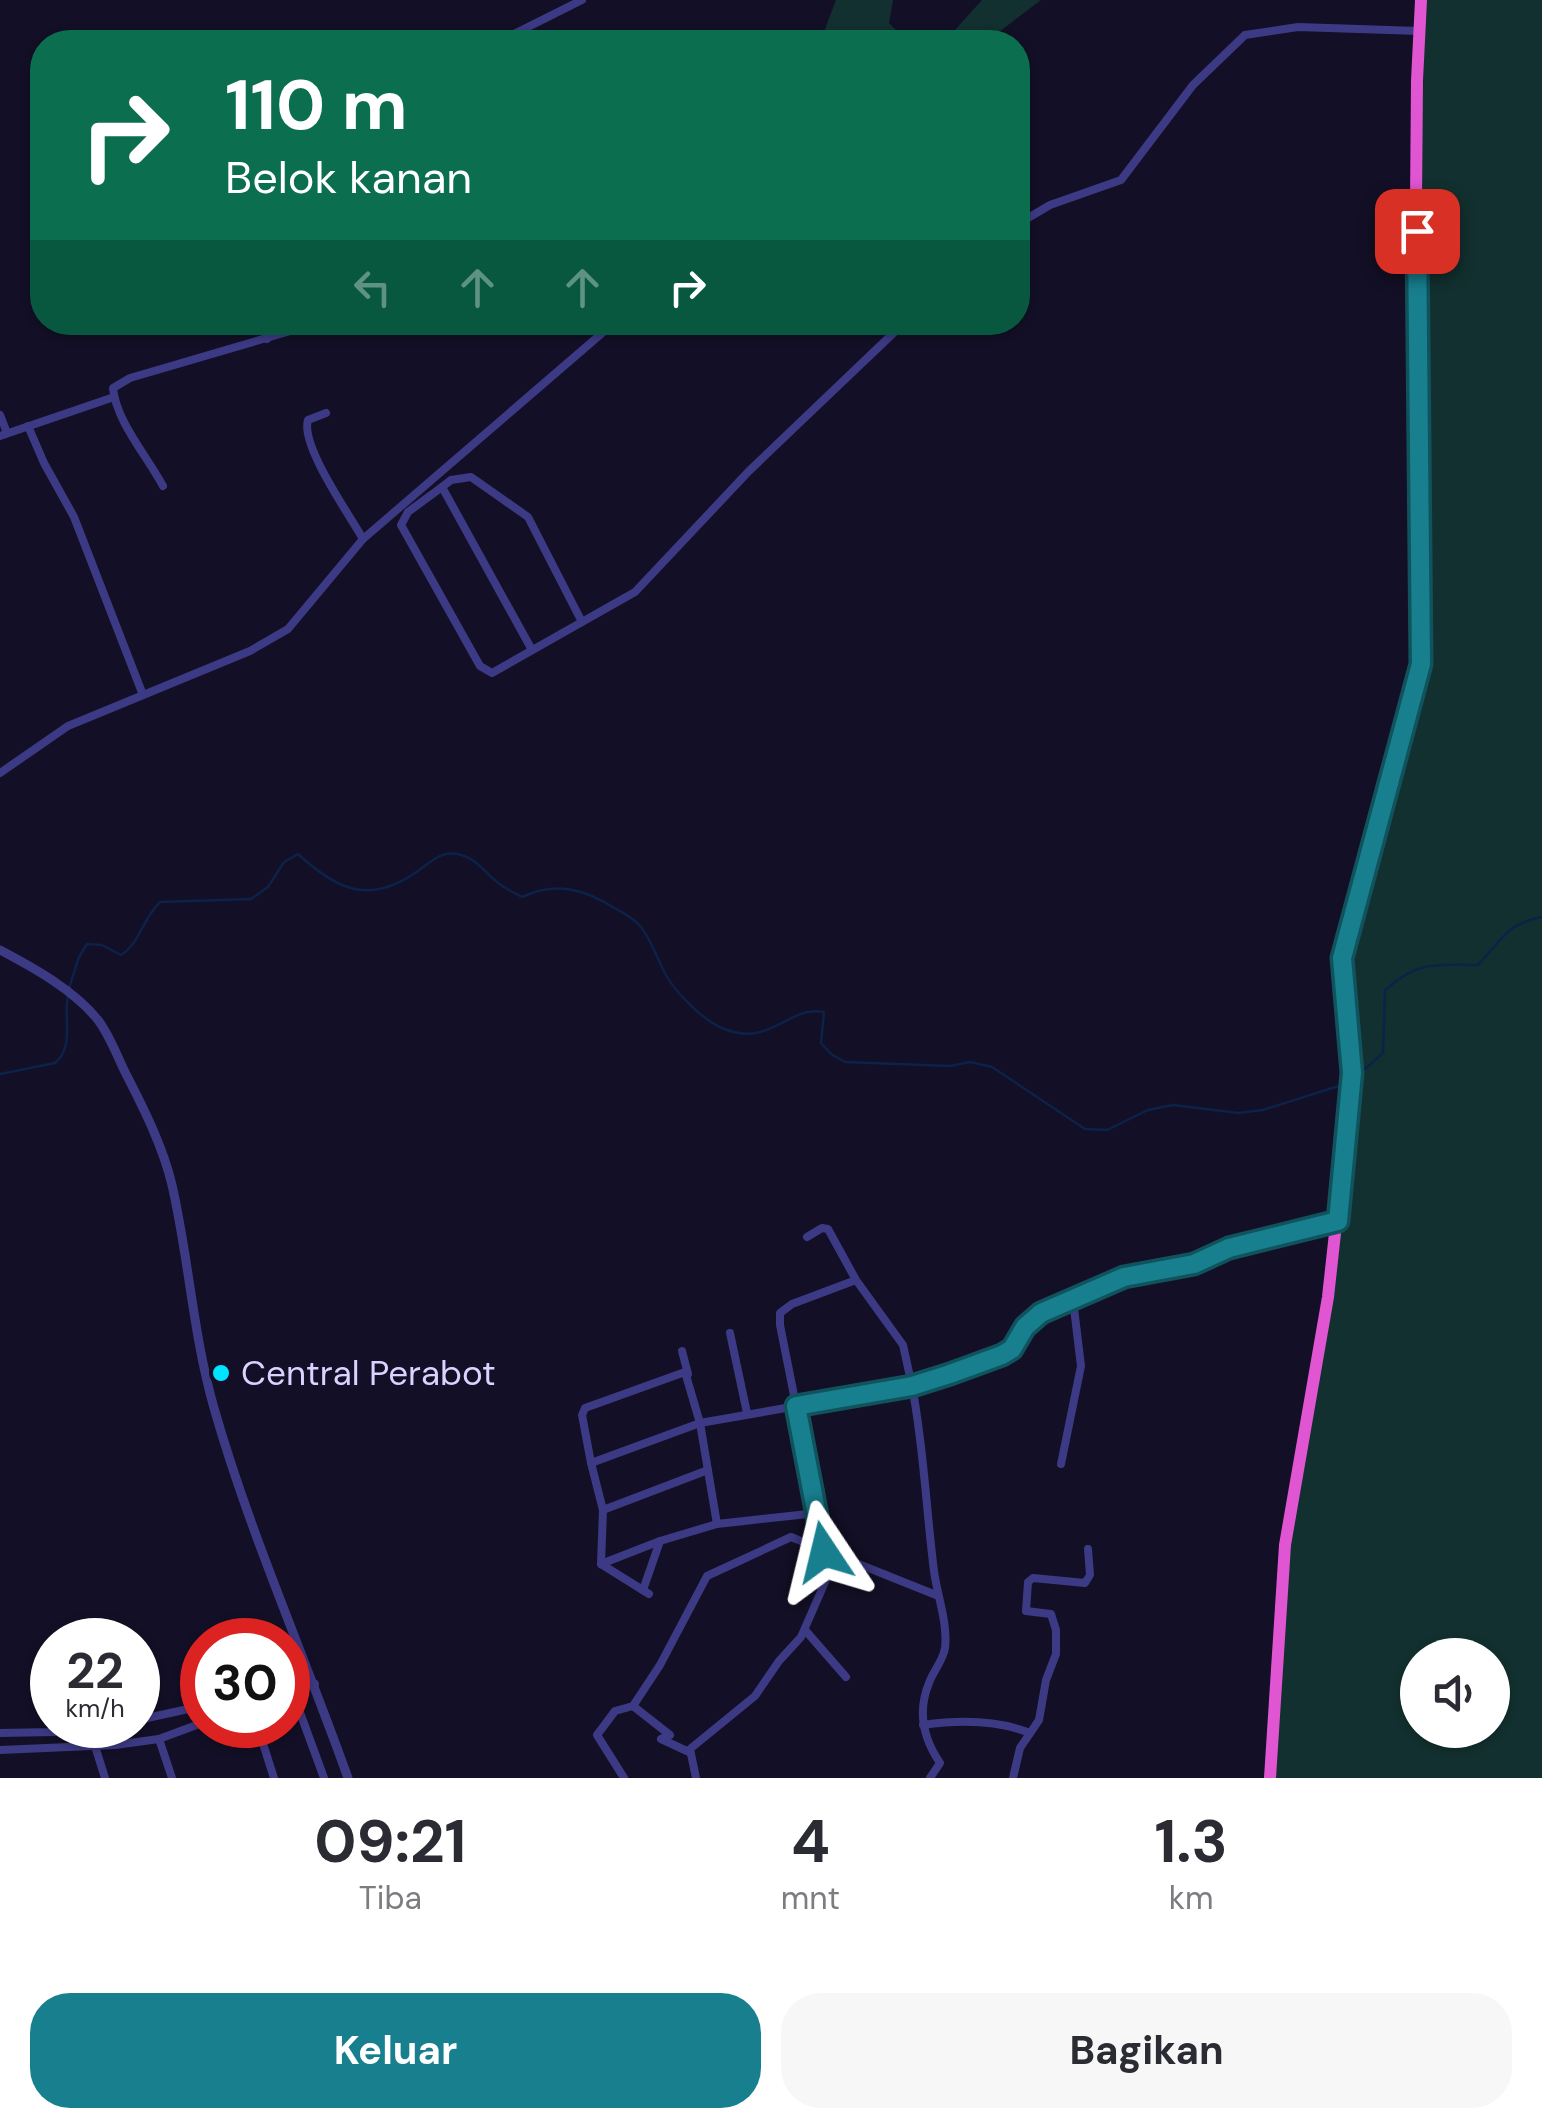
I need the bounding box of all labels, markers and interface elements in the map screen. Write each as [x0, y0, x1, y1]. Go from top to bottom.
text: 110 m [225, 60, 408, 151]
icon: right [60, 70, 190, 200]
text: Belok kanan [225, 148, 472, 207]
pin [1375, 189, 1460, 274]
icon: arrive [1390, 204, 1445, 259]
icon: left [345, 260, 400, 315]
icon: ahead [450, 260, 505, 315]
icon: ahead [555, 260, 610, 315]
icon: right [660, 260, 715, 315]
place label: Central Perabot [241, 1350, 496, 1396]
marker: Central Perabot [210, 1362, 232, 1384]
position arrow [772, 1500, 876, 1604]
speed limit sign: 30 [180, 1618, 310, 1748]
text: 22 [66, 1638, 124, 1704]
map controls [1400, 1638, 1510, 1748]
button: sound [1400, 1638, 1510, 1748]
text: km/h [65, 1692, 125, 1725]
text: 09:21 [314, 1802, 466, 1881]
text: 4 [791, 1802, 830, 1881]
text: 1.3 [1155, 1802, 1228, 1881]
text: Tiba [359, 1877, 422, 1919]
text: mnt [781, 1877, 840, 1919]
text: km [1169, 1877, 1213, 1919]
button: Keluar [30, 1993, 761, 2108]
button: Bagikan [781, 1993, 1512, 2108]

